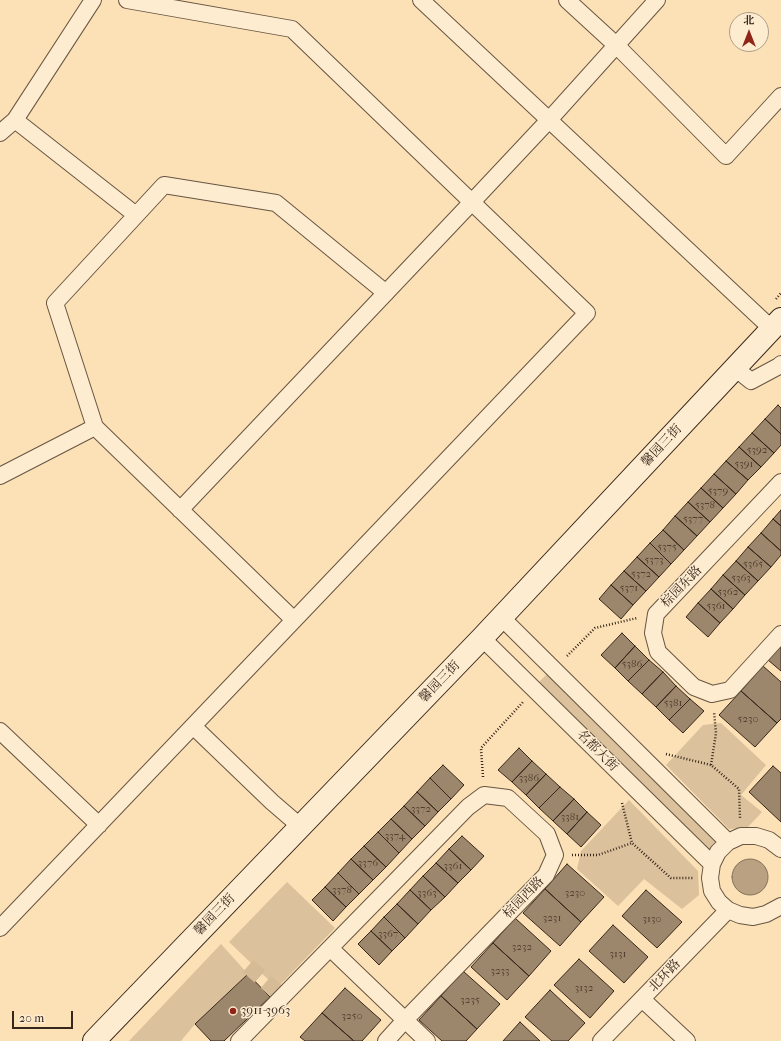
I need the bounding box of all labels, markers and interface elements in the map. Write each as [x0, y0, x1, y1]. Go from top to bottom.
north arrow [729, 12, 769, 52]
text: 北 [744, 14, 755, 27]
street label: 馨园三街 [639, 422, 685, 470]
house number: 5392 [747, 443, 767, 457]
house number: 5391 [735, 457, 753, 471]
house number: 5379 [708, 484, 728, 498]
house number: 5378 [695, 498, 715, 512]
house number: 5377 [683, 512, 703, 526]
house number: 5375 [657, 540, 677, 554]
house number: 5373 [644, 553, 664, 567]
house number: 5365 [743, 557, 763, 571]
street label: 棕园东路 [658, 563, 706, 611]
house number: 5372 [631, 567, 651, 581]
house number: 5363 [731, 571, 751, 585]
house number: 5371 [620, 581, 638, 595]
house number: 5362 [718, 585, 738, 599]
house number: 5361 [706, 599, 726, 613]
house number: 5386 [622, 657, 642, 671]
street label: 馨园三街 [416, 658, 464, 706]
house number: 5381 [664, 696, 682, 710]
house number: 5230 [738, 712, 758, 726]
street label: 名都大街 [573, 727, 621, 775]
house number: 3386 [519, 771, 539, 785]
house number: 3372 [411, 802, 431, 816]
house number: 3381 [561, 810, 579, 824]
house number: 3374 [385, 829, 405, 843]
house number: 3376 [358, 856, 378, 870]
house number: 3361 [444, 859, 462, 873]
street label: 棕园西路 [500, 874, 548, 922]
house number: 3378 [332, 883, 352, 897]
house number: 3363 [417, 886, 437, 900]
house number: 3230 [565, 886, 585, 900]
street label: 馨园三街 [191, 891, 239, 939]
house number: 3231 [543, 911, 561, 925]
house number: 3130 [642, 912, 662, 926]
house number: 3367 [378, 927, 398, 941]
house number: 3232 [512, 940, 532, 954]
house number: 3131 [610, 947, 626, 961]
street label: 北环路 [646, 957, 684, 995]
house number: 3233 [490, 964, 510, 978]
house number: 3132 [575, 981, 593, 995]
house number: 3235 [460, 993, 480, 1007]
scale bar [14, 1003, 75, 1029]
place label: 3911-3963 [241, 1003, 290, 1019]
marker: 3911-3963 [228, 1006, 238, 1016]
house number: 3250 [342, 1009, 362, 1023]
text: 20 m [19, 1011, 44, 1025]

